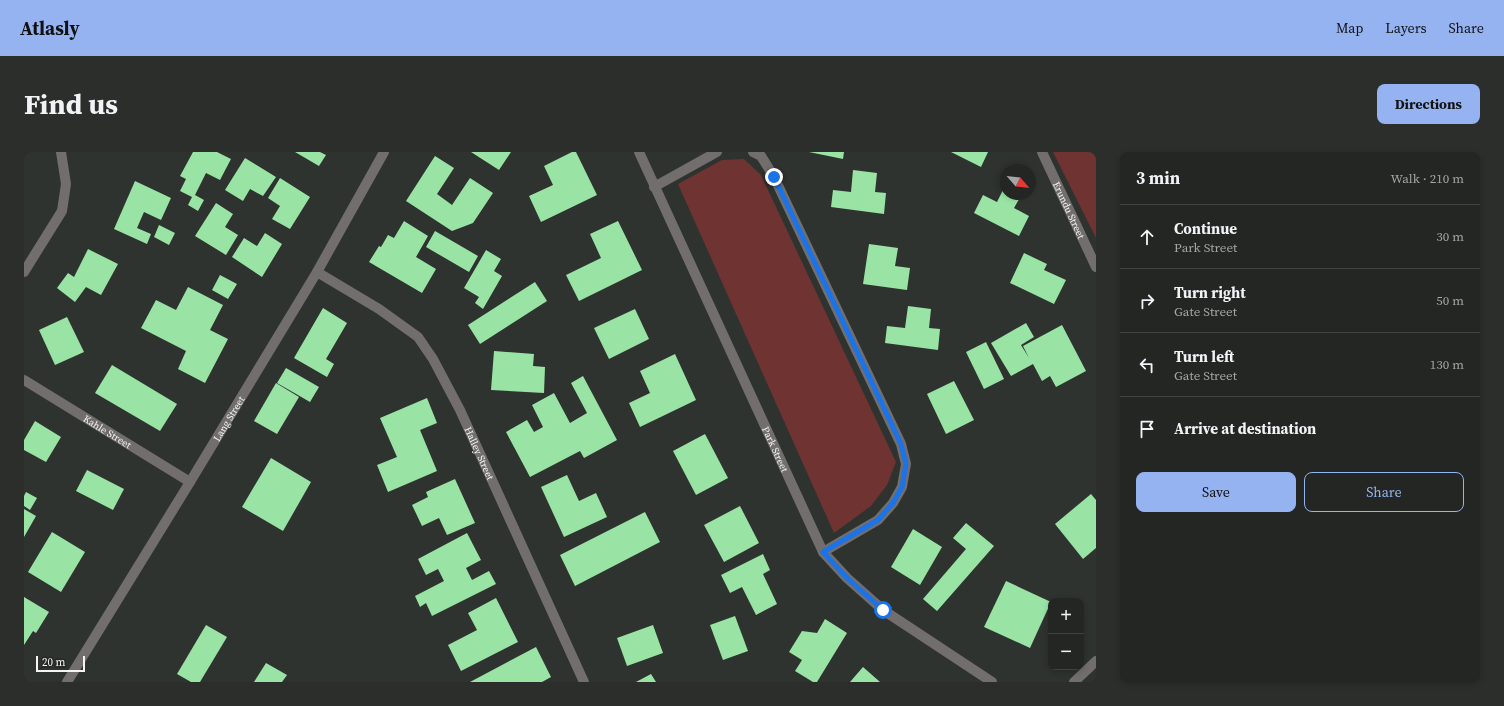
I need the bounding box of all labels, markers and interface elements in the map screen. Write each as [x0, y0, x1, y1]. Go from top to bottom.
text: Atlasly [20, 15, 80, 41]
text: Map [1336, 18, 1363, 38]
text: Layers [1385, 18, 1427, 38]
text: Share [1449, 18, 1484, 38]
button: Directions [1377, 84, 1480, 124]
text: Find us [24, 85, 118, 123]
north arrow [1000, 164, 1036, 200]
text: 3 min [1136, 166, 1180, 190]
route end [765, 168, 783, 186]
text: Walk · 210 m [1391, 170, 1464, 187]
street label: Erundu Street [1050, 179, 1088, 242]
text: Continue [1174, 218, 1237, 239]
icon: ahead [1136, 226, 1158, 248]
text: 30 m [1436, 228, 1464, 245]
text: Park Street [1174, 239, 1237, 256]
text: Turn right [1174, 282, 1246, 303]
icon: right [1136, 290, 1158, 312]
text: 50 m [1436, 292, 1464, 309]
text: Gate Street [1174, 303, 1237, 320]
text: Turn left [1174, 346, 1234, 367]
icon: left [1136, 354, 1158, 376]
text: 130 m [1430, 356, 1464, 373]
text: Gate Street [1174, 367, 1237, 384]
street label: Lang Street [210, 393, 248, 444]
street label: Kahle Street [81, 412, 134, 452]
icon: arrive [1136, 418, 1158, 440]
text: Arrive at destination [1174, 418, 1316, 439]
street label: Park Street [759, 424, 792, 475]
street label: Halley Street [461, 425, 497, 483]
button: Save [1136, 472, 1296, 512]
button: Share [1304, 472, 1464, 512]
map controls [1048, 598, 1084, 670]
button: + [1048, 598, 1084, 634]
route start [874, 601, 892, 619]
button: − [1048, 634, 1084, 670]
scale bar [36, 654, 85, 673]
text: 20 m [42, 655, 65, 670]

